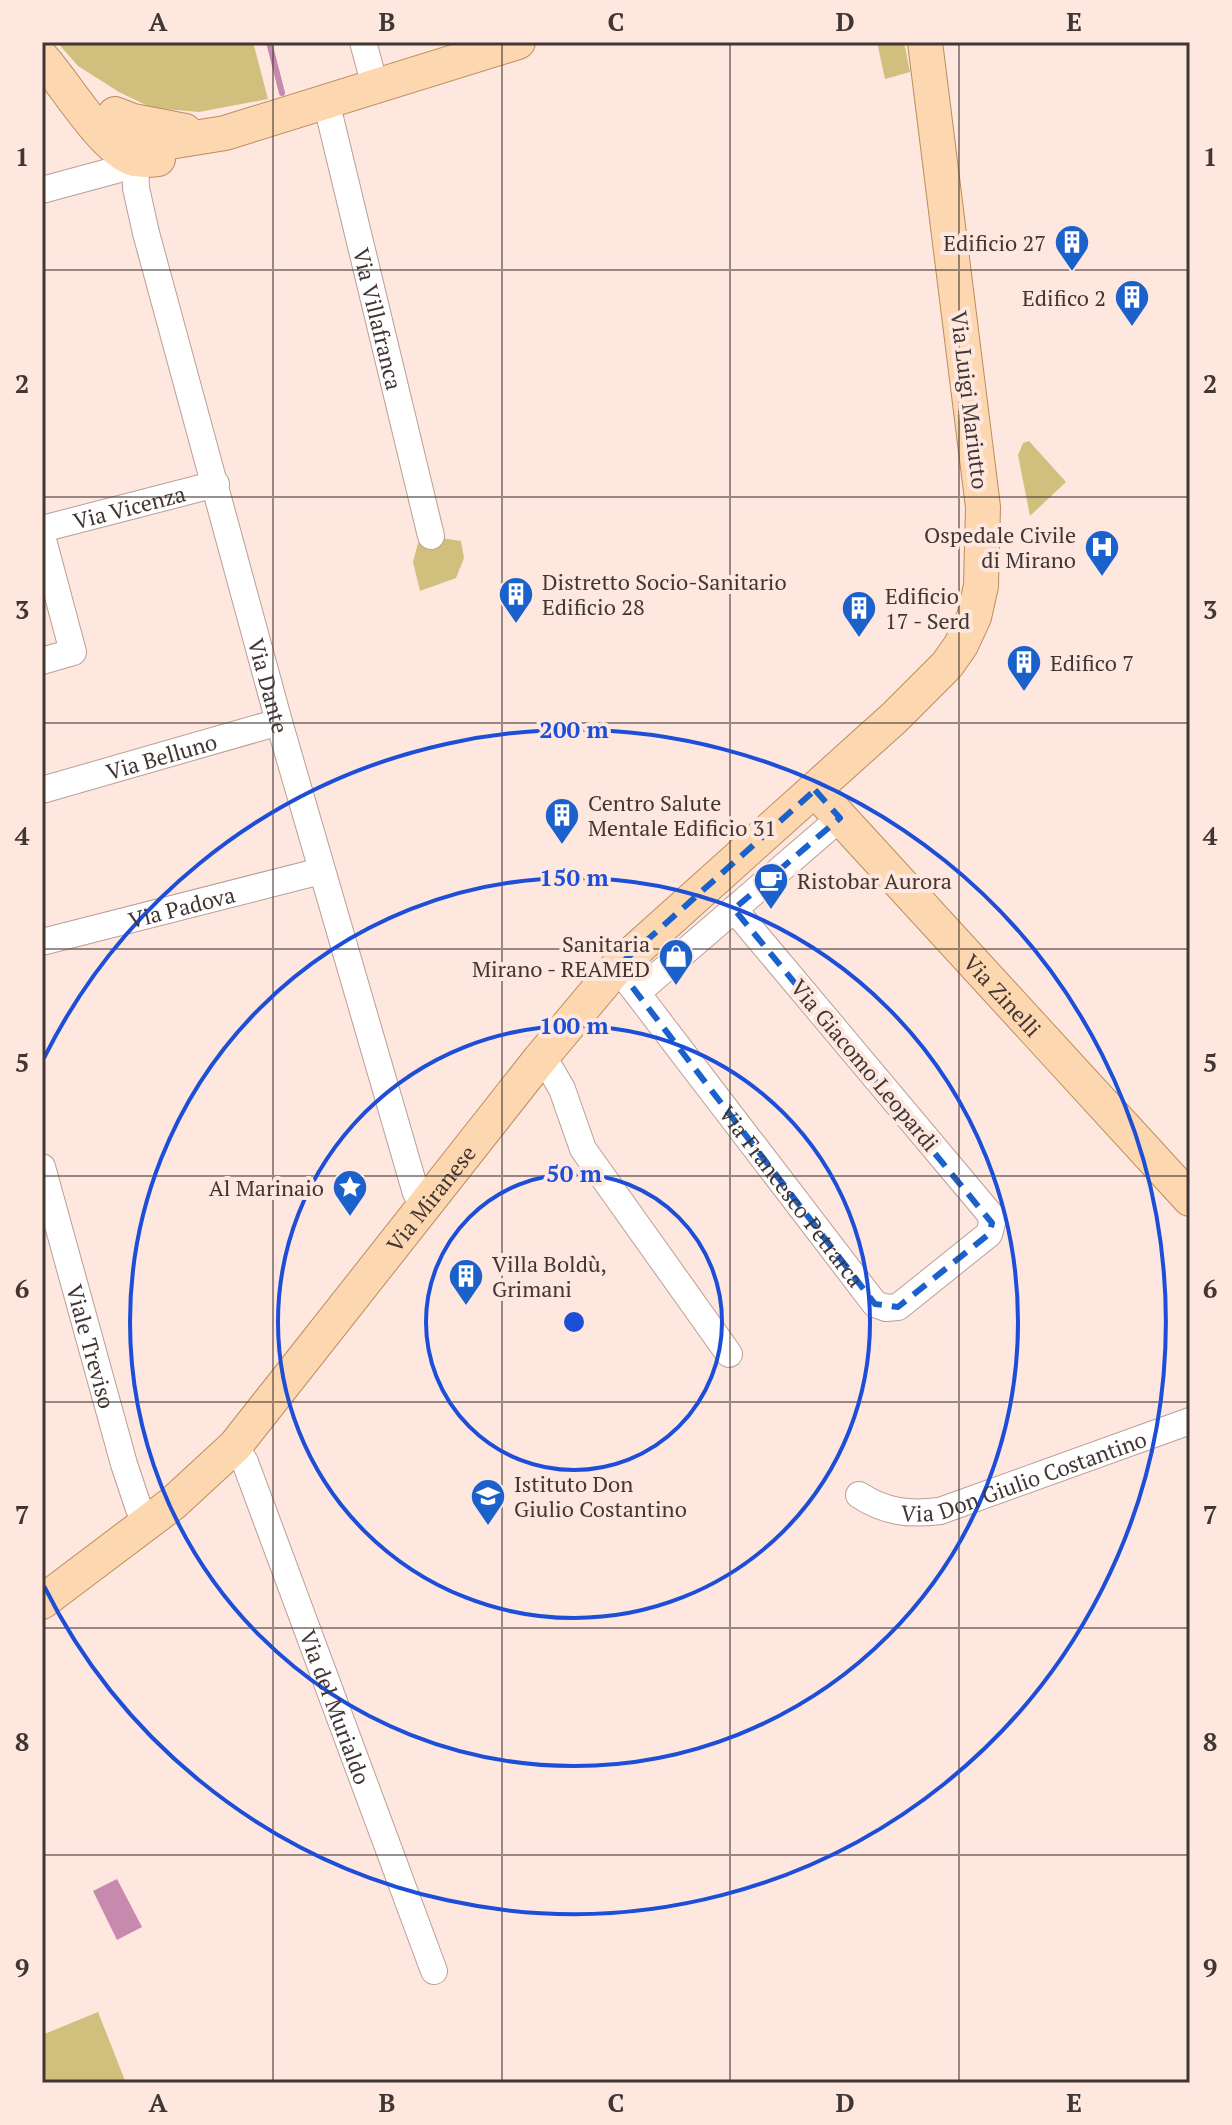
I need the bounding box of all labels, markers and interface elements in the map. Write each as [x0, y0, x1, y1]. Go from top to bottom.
text: A [149, 4, 168, 38]
text: B [379, 4, 395, 38]
text: C [608, 4, 624, 38]
text: D [835, 4, 855, 38]
text: E [1066, 4, 1082, 38]
text: 1 [15, 139, 29, 173]
text: 1 [1203, 139, 1217, 173]
building icon: Edificio 27 [1053, 223, 1091, 273]
place label: Edificio 27 [943, 228, 1046, 257]
street label: Via Villafranca [347, 245, 410, 393]
building icon: Edifico 2 [1113, 278, 1151, 328]
place label: Edifico 2 [1022, 283, 1106, 312]
street label: Via Luigi Mariutto [945, 309, 995, 491]
text: 2 [15, 366, 29, 400]
text: 2 [1203, 366, 1217, 400]
street label: Via Vicenza [70, 478, 188, 535]
place label: Ospedale Civile di Mirano [924, 520, 1076, 574]
hospital icon: Ospedale Civile di Mirano [1083, 528, 1121, 578]
place label: Distretto Socio-Sanitario Edificio 28 [542, 567, 787, 621]
building icon: Distretto Socio-Sanitario Edificio 28 [497, 575, 535, 625]
place label: Edificio 17 - Serd [885, 581, 970, 635]
building icon: Edificio 17 - Serd [840, 589, 878, 639]
text: 3 [15, 592, 29, 626]
text: 3 [1203, 592, 1217, 626]
street label: Via Dante [242, 635, 296, 736]
building icon: Edifico 7 [1005, 643, 1043, 693]
place label: Edifico 7 [1050, 648, 1134, 677]
text: 200 m [539, 713, 609, 745]
street label: Via Belluno [102, 726, 220, 785]
place label: Centro Salute Mentale Edificio 31 [588, 788, 776, 842]
building icon: Centro Salute Mentale Edificio 31 [543, 796, 581, 846]
text: 4 [15, 818, 30, 852]
text: 4 [1203, 818, 1218, 852]
text: 150 m [539, 861, 609, 893]
cafe icon: Ristobar Aurora [752, 861, 790, 911]
place label: Ristobar Aurora [797, 866, 952, 895]
street label: Via Padova [125, 879, 238, 934]
place label: Sanitaria Mirano - REAMED [472, 929, 650, 983]
shop icon: Sanitaria Mirano - REAMED [657, 937, 695, 987]
street label: Via Zinelli [958, 947, 1048, 1042]
street label: Via Giacomo Leopardi [785, 973, 945, 1157]
text: 100 m [539, 1009, 609, 1041]
text: 5 [15, 1045, 29, 1079]
text: 5 [1203, 1045, 1217, 1079]
street label: Via Francesco Petrarca [713, 1099, 871, 1293]
street label: Via Miranese [379, 1139, 481, 1257]
text: 50 m [546, 1157, 602, 1189]
place icon: Al Marinaio [331, 1168, 369, 1218]
place label: Al Marinaio [209, 1173, 324, 1202]
place label: Villa Boldù, Grimani [492, 1249, 607, 1303]
building icon: Villa Boldù, Grimani [447, 1257, 485, 1307]
text: 6 [15, 1271, 29, 1305]
text: 6 [1203, 1271, 1217, 1305]
street label: Viale Treviso [61, 1281, 122, 1412]
centre of rings [560, 1308, 588, 1336]
street label: Via Don Giulio Costantino [900, 1423, 1150, 1527]
place label: Istituto Don Giulio Costantino [514, 1469, 687, 1523]
school or university icon: Istituto Don Giulio Costantino [469, 1477, 507, 1527]
text: 7 [15, 1497, 29, 1531]
text: 7 [1203, 1497, 1217, 1531]
street label: Via del Murialdo [294, 1626, 378, 1788]
text: 8 [15, 1724, 29, 1758]
text: 8 [1203, 1724, 1217, 1758]
text: 9 [15, 1950, 29, 1984]
text: 9 [1203, 1950, 1217, 1984]
text: A [149, 2085, 168, 2119]
text: B [379, 2085, 395, 2119]
text: C [608, 2085, 624, 2119]
text: D [835, 2085, 855, 2119]
text: E [1066, 2085, 1082, 2119]

